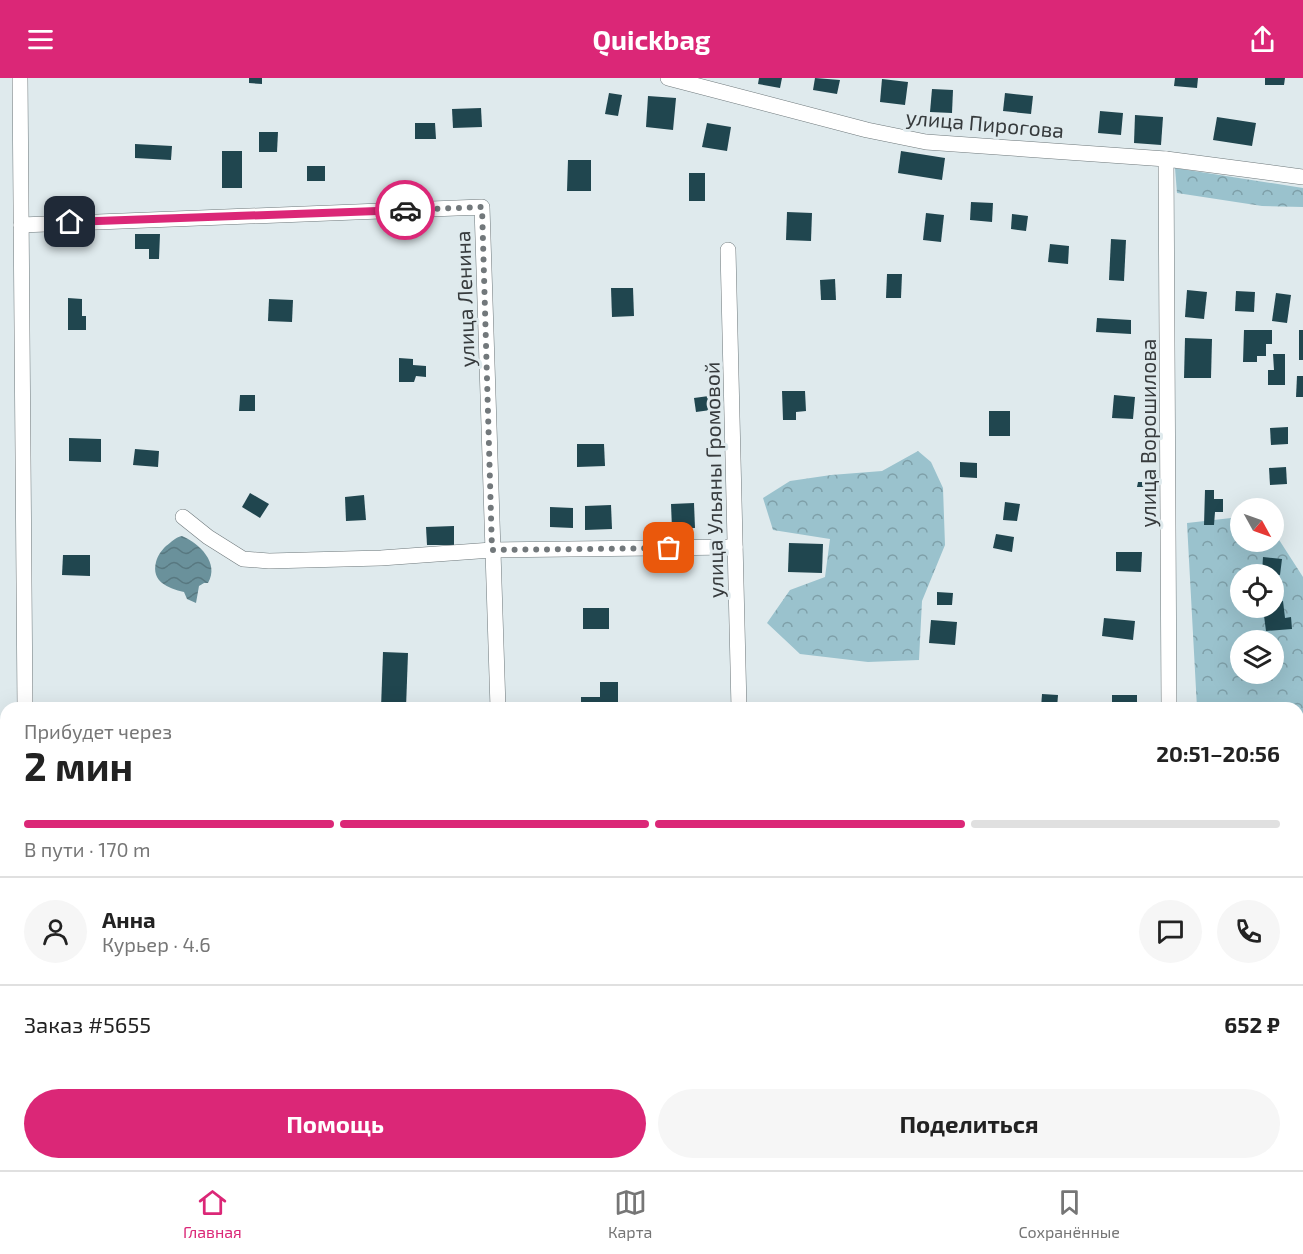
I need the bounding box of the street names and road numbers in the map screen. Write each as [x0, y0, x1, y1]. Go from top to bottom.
street label: улица Пирогова [905, 104, 1065, 143]
street label: улица Ленина [449, 230, 480, 368]
street label: улица Ворошилова [1135, 339, 1161, 527]
street label: улица Ульяны Громовой [698, 362, 729, 598]

